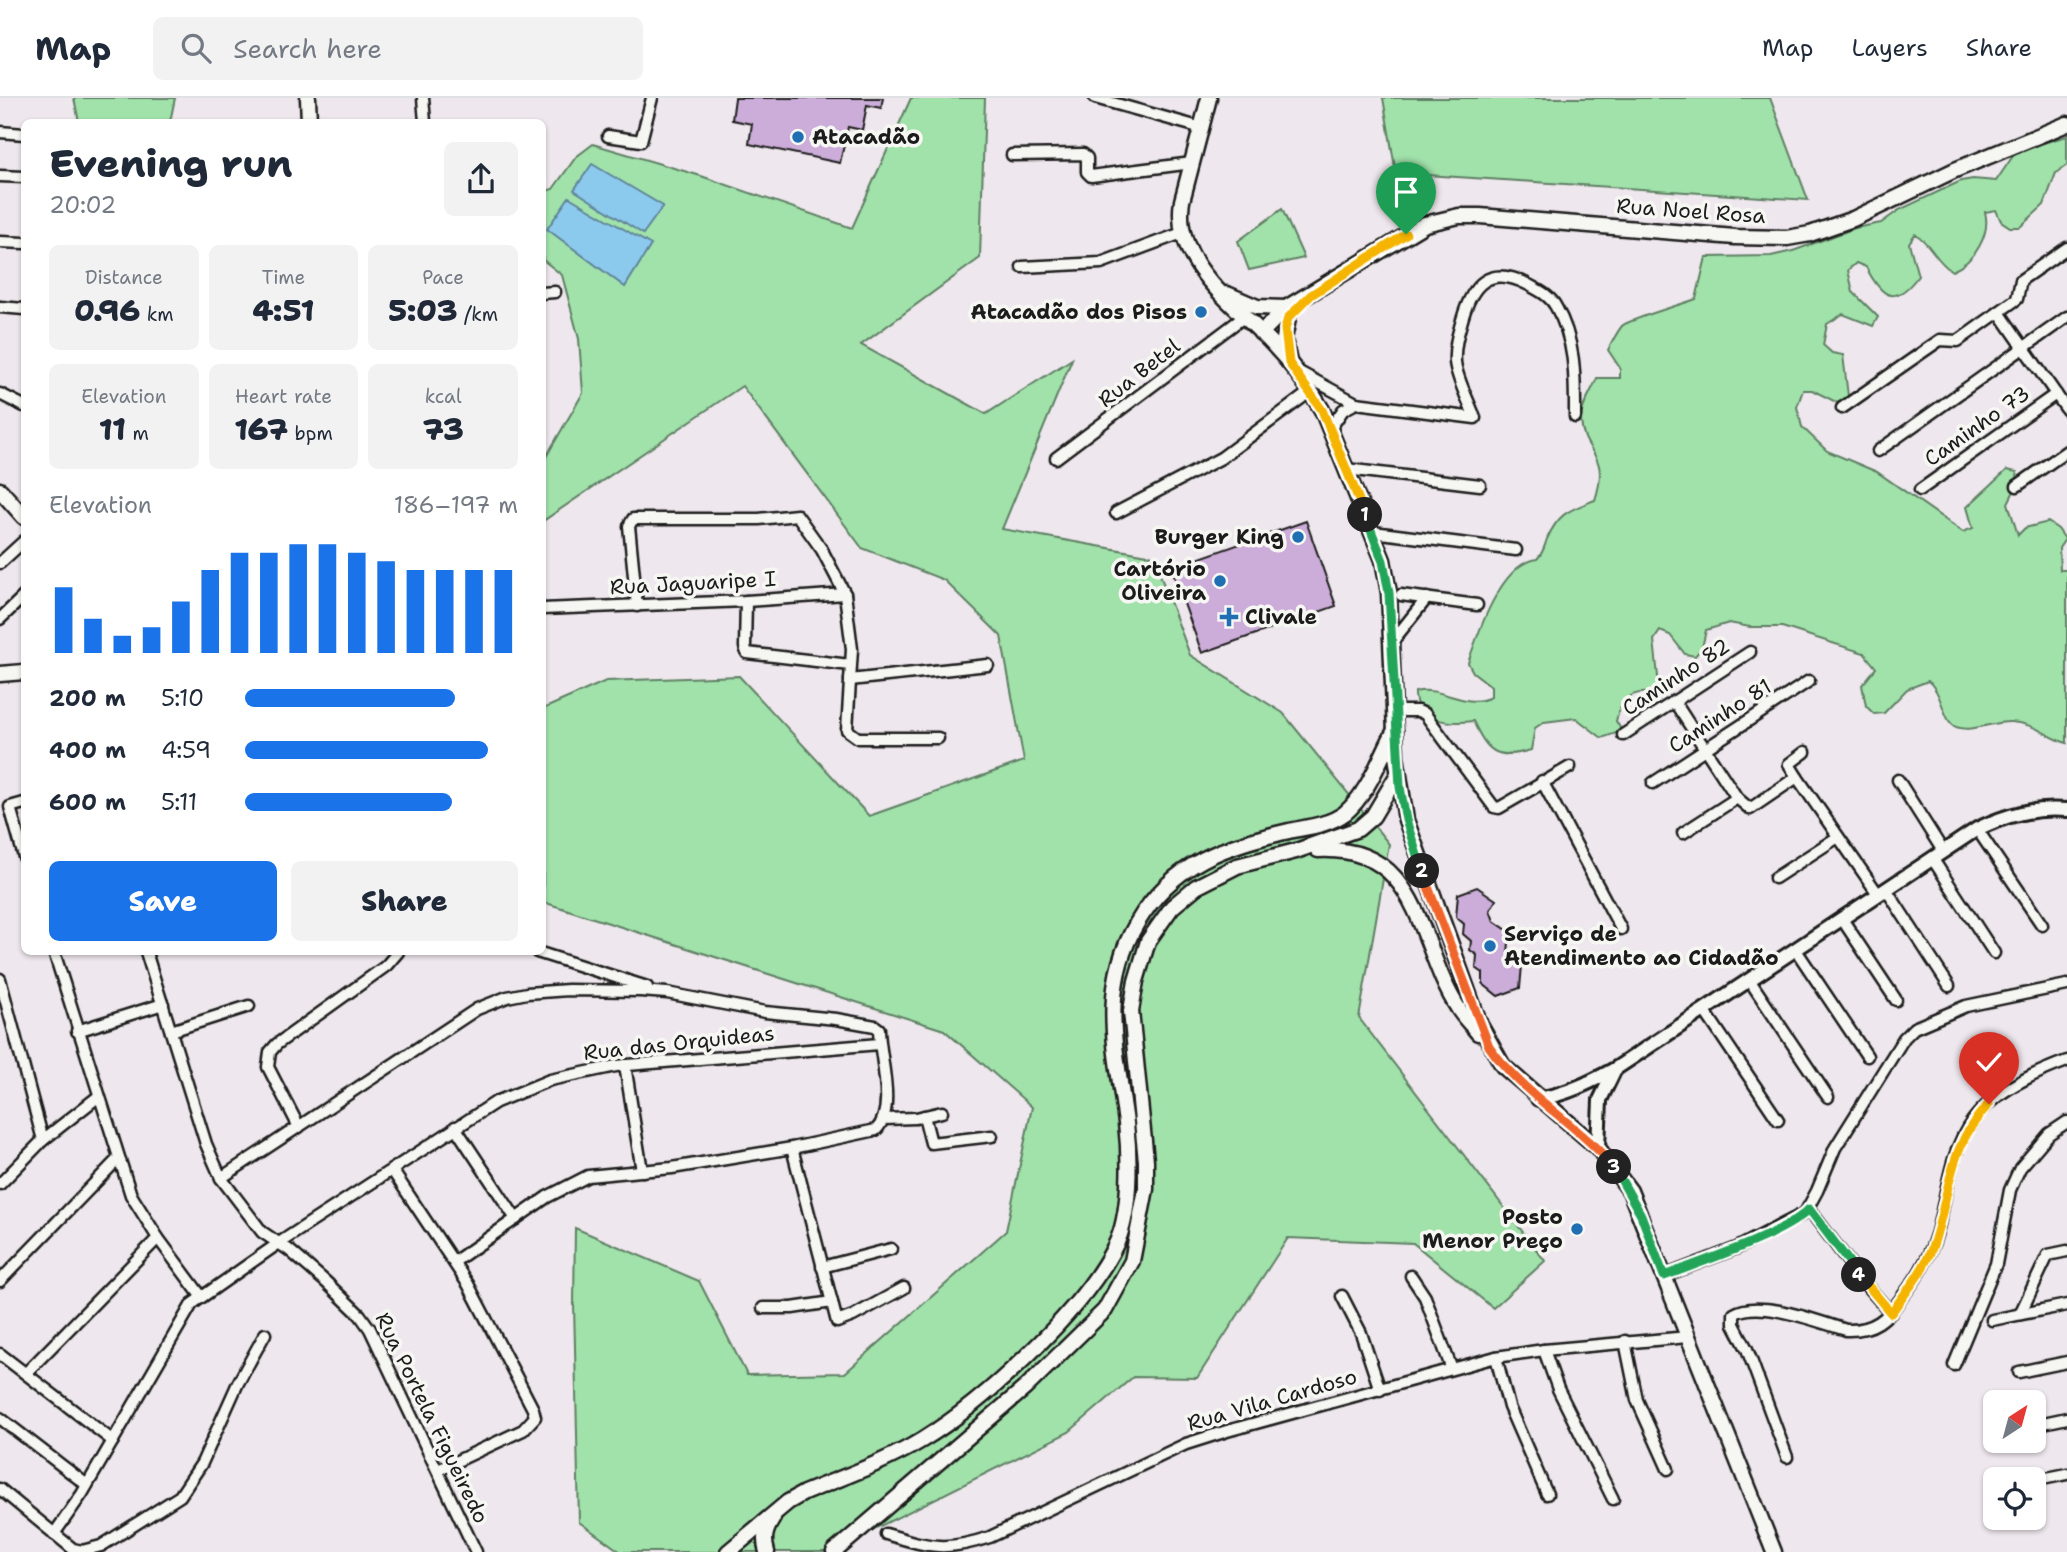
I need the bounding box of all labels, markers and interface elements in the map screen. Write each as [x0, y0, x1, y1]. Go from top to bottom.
search box [153, 17, 643, 80]
text: Map [35, 26, 111, 71]
icon: search [177, 29, 215, 67]
text: Search here [233, 31, 382, 66]
text: Map [1762, 32, 1813, 64]
text: Layers [1851, 32, 1928, 64]
text: Share [1966, 32, 2032, 64]
place label: Atacadão [812, 123, 920, 151]
marker: Atacadão [790, 129, 806, 145]
text: Evening run [49, 138, 292, 189]
button: share [444, 142, 518, 216]
pin [1376, 162, 1436, 234]
icon: arrive [1387, 173, 1425, 211]
text: 20:02 [49, 190, 116, 220]
street label: Rua Noel Rosa [1616, 192, 1766, 230]
text: Distance [85, 265, 163, 290]
text: Time [262, 265, 305, 290]
text: Pace [422, 265, 464, 290]
text: 0.96 [74, 290, 140, 331]
text: 4:51 [253, 290, 314, 331]
text: 5:03 [388, 290, 458, 331]
place label: Atacadão dos Pisos [971, 298, 1187, 326]
text: km [140, 302, 174, 327]
text: /km [458, 302, 498, 327]
marker: Atacadão dos Pisos [1193, 304, 1209, 320]
street label: Rua Betel [1092, 332, 1186, 414]
street label: Caminho 73 [1919, 379, 2035, 473]
text: Elevation [81, 384, 166, 409]
text: Heart rate [235, 384, 332, 409]
text: kcal [425, 384, 462, 409]
text: 11 [99, 409, 126, 450]
text: 167 [234, 409, 288, 450]
text: 73 [423, 409, 464, 450]
text: m [126, 421, 149, 446]
text: bpm [288, 421, 333, 446]
text: Elevation [49, 490, 152, 520]
text: 186–197 m [394, 490, 518, 520]
pin: 1 [1348, 498, 1382, 532]
text: 1 [1360, 502, 1369, 527]
place label: Burger King [1155, 523, 1284, 551]
marker: Burger King [1290, 529, 1306, 545]
place label: Cartório Oliveira [1114, 555, 1207, 607]
street label: Rua Jaguaripe I [609, 565, 777, 601]
marker: Cartório Oliveira [1212, 573, 1228, 589]
place label: Clivale [1245, 603, 1317, 631]
marker: Clivale [1219, 607, 1239, 627]
street label: Caminho 82 [1617, 632, 1735, 722]
street label: Caminho 81 [1663, 672, 1777, 760]
text: 200 m [49, 683, 126, 713]
text: 5:10 [161, 683, 204, 713]
text: 400 m [49, 735, 126, 765]
text: 4:59 [161, 735, 211, 765]
text: 600 m [49, 787, 126, 817]
text: 5:11 [161, 787, 197, 817]
pin: 2 [1404, 854, 1440, 888]
text: 2 [1415, 858, 1428, 883]
button: Save [49, 861, 277, 941]
button: Share [291, 861, 518, 941]
place label: Serviço de Atendimento ao Cidadão [1504, 920, 1779, 972]
marker: Serviço de Atendimento ao Cidadão [1482, 938, 1498, 954]
street label: Rua das Orquideas [582, 1019, 776, 1067]
pin [1959, 1032, 2019, 1104]
icon: check [1970, 1043, 2008, 1081]
pin: 3 [1596, 1150, 1632, 1184]
text: 3 [1607, 1154, 1620, 1179]
place label: Posto Menor Preço [1422, 1203, 1563, 1255]
marker: Posto Menor Preço [1569, 1221, 1585, 1237]
pin: 4 [1842, 1258, 1876, 1292]
text: 4 [1852, 1262, 1865, 1287]
street label: Rua Portela Figueiredo [369, 1308, 495, 1528]
street label: Rua Vila Cardoso [1184, 1362, 1360, 1438]
north arrow [1983, 1390, 2046, 1452]
map controls [1983, 1390, 2046, 1530]
button: locate [1983, 1467, 2046, 1530]

